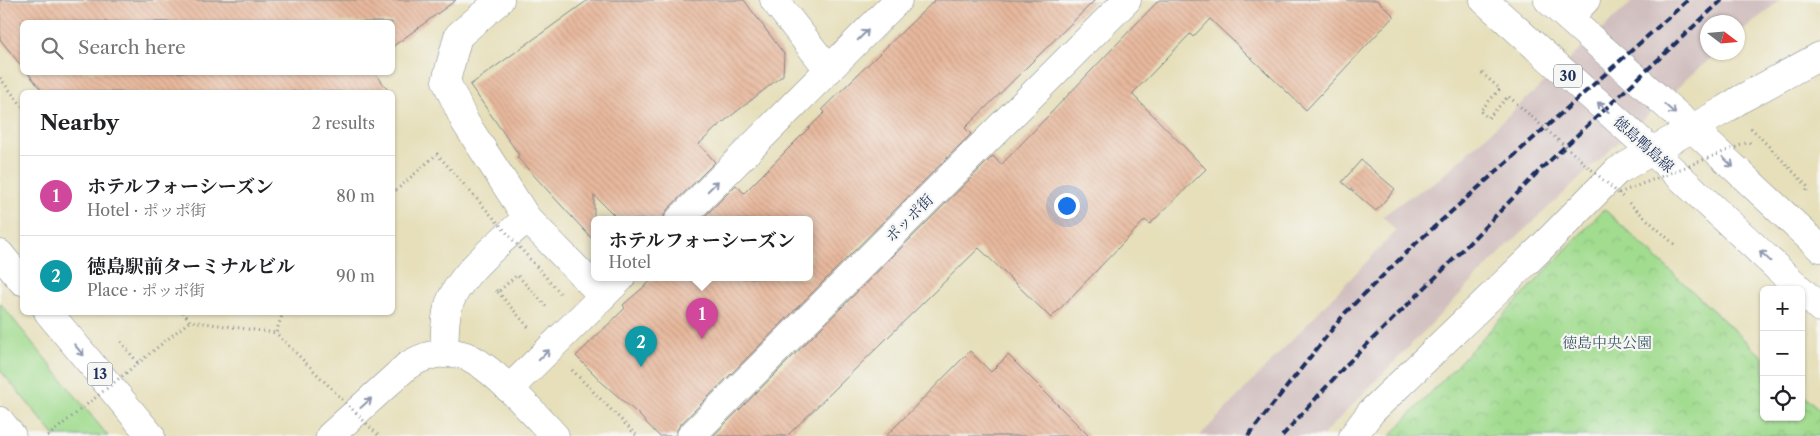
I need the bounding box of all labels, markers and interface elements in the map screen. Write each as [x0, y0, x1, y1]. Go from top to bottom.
north arrow [1700, 15, 1745, 60]
search box [20, 20, 395, 75]
one-way arrow [857, 29, 869, 42]
icon: search [38, 34, 66, 62]
text: Search here [78, 36, 186, 59]
road number: 30 [1554, 64, 1582, 88]
one-way arrow [1596, 101, 1609, 113]
one-way arrow [1664, 103, 1677, 115]
text: Nearby [40, 110, 119, 135]
street label: 徳島鴨島線 [1610, 112, 1678, 176]
text: 2 results [312, 113, 375, 133]
one-way arrow [1721, 156, 1734, 168]
text: ホテルフォーシーズン [87, 175, 274, 198]
one-way arrow [707, 180, 719, 192]
text: 1 [52, 186, 60, 206]
text: 80 m [336, 186, 375, 206]
street label: ポッポ街 [881, 190, 937, 246]
your location [1054, 193, 1080, 219]
text: Hotel · ポッポ街 [87, 200, 207, 220]
popup [591, 216, 813, 281]
text: ホテルフォーシーズン [609, 229, 795, 252]
one-way arrow [1759, 250, 1771, 262]
text: Hotel [609, 252, 651, 272]
text: 徳島駅前ターミナルビル [87, 255, 295, 278]
text: 2 [51, 266, 61, 286]
text: 90 m [336, 266, 375, 286]
text: Place · ポッポ街 [87, 280, 205, 300]
map controls [1760, 286, 1805, 421]
button: + [1760, 286, 1805, 331]
pin: 1 [686, 298, 718, 339]
pin: 2 [625, 326, 657, 367]
button: − [1760, 331, 1805, 376]
park label: 徳島中央公園 [1562, 333, 1652, 352]
one-way arrow [74, 343, 85, 356]
one-way arrow [538, 348, 550, 361]
road number: 13 [88, 362, 112, 386]
button: locate [1760, 376, 1805, 421]
one-way arrow [359, 397, 372, 409]

